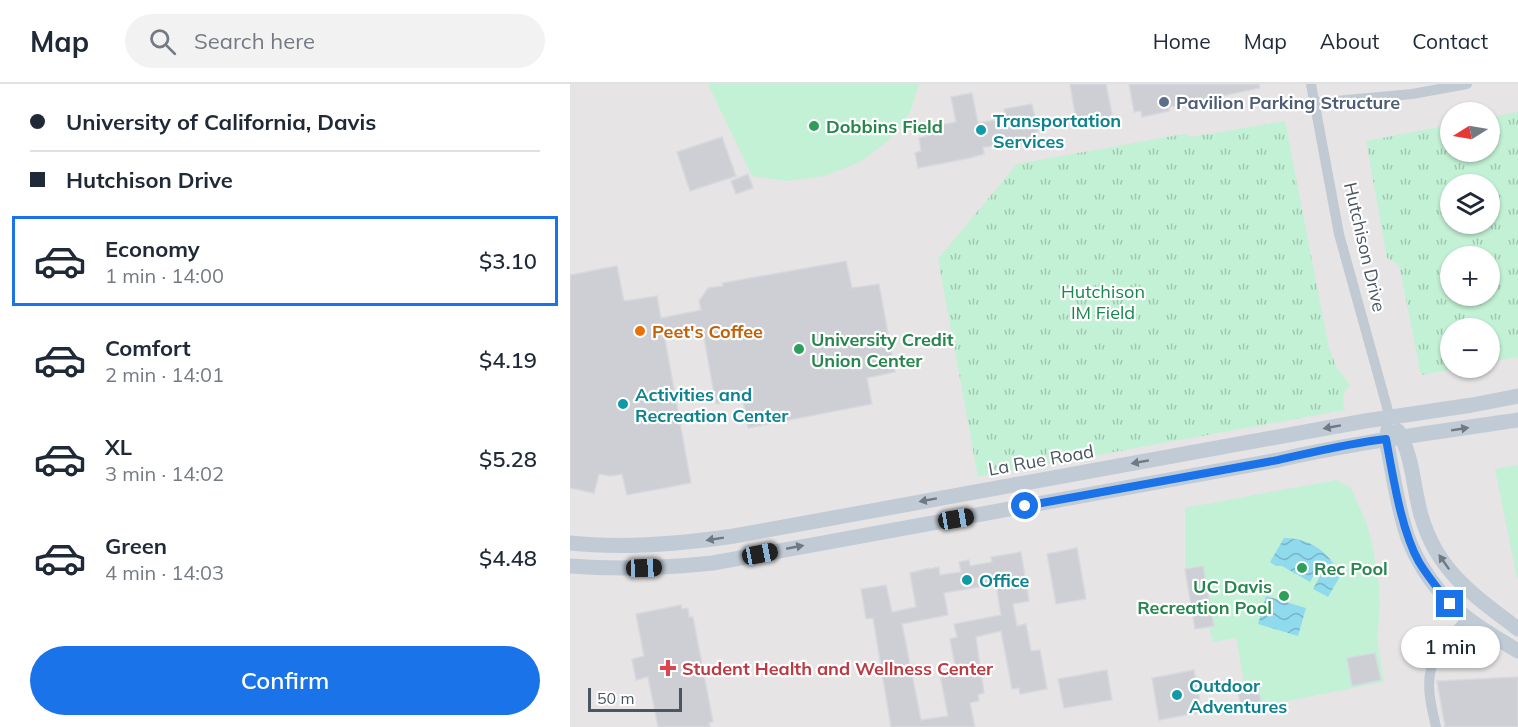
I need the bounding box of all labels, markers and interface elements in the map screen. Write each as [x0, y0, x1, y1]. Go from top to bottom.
search box [125, 14, 545, 68]
text: Map [30, 24, 89, 59]
icon: search [146, 25, 179, 58]
text: Search here [194, 27, 315, 55]
text: Home [1153, 28, 1211, 54]
text: Map [1244, 28, 1287, 54]
text: About [1320, 28, 1379, 54]
text: Contact [1412, 28, 1488, 54]
place label: Pavilion Parking Structure [1176, 91, 1400, 114]
marker: Pavilion Parking Structure [1157, 95, 1171, 109]
north arrow [1440, 102, 1500, 162]
map controls [1440, 102, 1500, 378]
text: University of California, Davis [66, 108, 376, 136]
place label: Transportation Services [993, 109, 1121, 153]
place label: Dobbins Field [826, 115, 943, 138]
marker: Dobbins Field [807, 119, 821, 133]
marker: Transportation Services [974, 123, 988, 137]
text: Hutchison Drive [66, 166, 233, 194]
button: layers [1440, 174, 1500, 234]
street label: Hutchison Drive [1339, 180, 1391, 314]
icon: car [33, 234, 87, 288]
text: Economy [105, 235, 200, 263]
button: + [1440, 246, 1500, 306]
text: $3.10 [479, 247, 537, 275]
text: 1 min · 14:00 [105, 263, 224, 288]
park label: Hutchison IM Field [1061, 280, 1145, 324]
button: − [1440, 318, 1500, 378]
place label: Peet's Coffee [652, 320, 763, 343]
marker: Peet's Coffee [633, 324, 647, 338]
place label: University Credit Union Center [811, 328, 954, 372]
icon: car [33, 333, 87, 387]
text: Comfort [105, 334, 191, 362]
marker: University Credit Union Center [792, 342, 806, 356]
text: $4.19 [479, 346, 537, 374]
text: 2 min · 14:01 [105, 362, 224, 387]
place label: Activities and Recreation Center [635, 383, 789, 427]
marker: Activities and Recreation Center [616, 397, 630, 411]
one-way arrow [1323, 423, 1342, 432]
one-way arrow [1450, 424, 1469, 433]
icon: car [33, 432, 87, 486]
text: XL [105, 433, 132, 461]
street label: La Rue Road [986, 439, 1096, 481]
text: $5.28 [479, 445, 537, 473]
one-way arrow [1131, 458, 1150, 467]
text: 3 min · 14:02 [105, 461, 224, 486]
route start [1011, 492, 1038, 519]
one-way arrow [918, 496, 937, 505]
car [937, 507, 975, 531]
icon: car [33, 531, 87, 585]
text: Green [105, 532, 167, 560]
one-way arrow [706, 535, 725, 544]
car [741, 542, 779, 566]
one-way arrow [785, 542, 804, 551]
text: $4.48 [479, 544, 537, 572]
one-way arrow [1439, 554, 1450, 570]
place label: Rec Pool [1314, 557, 1388, 580]
car [626, 558, 662, 578]
text: 4 min · 14:03 [105, 560, 224, 585]
marker: Rec Pool [1295, 561, 1309, 575]
place label: Office [979, 569, 1030, 592]
marker: Office [960, 573, 974, 587]
place label: UC Davis Recreation Pool [1137, 575, 1272, 619]
marker: UC Davis Recreation Pool [1277, 589, 1291, 603]
route end [1436, 590, 1463, 617]
callout: 1 min [1400, 625, 1500, 667]
text: 1 min [1425, 634, 1476, 659]
button: Confirm [30, 646, 540, 715]
place label: Student Health and Wellness Center [682, 657, 994, 680]
marker: Student Health and Wellness Center [659, 659, 677, 677]
place label: Outdoor Adventures [1189, 674, 1287, 718]
scale bar [588, 685, 682, 712]
text: 50 m [597, 688, 634, 708]
marker: Outdoor Adventures [1170, 688, 1184, 702]

